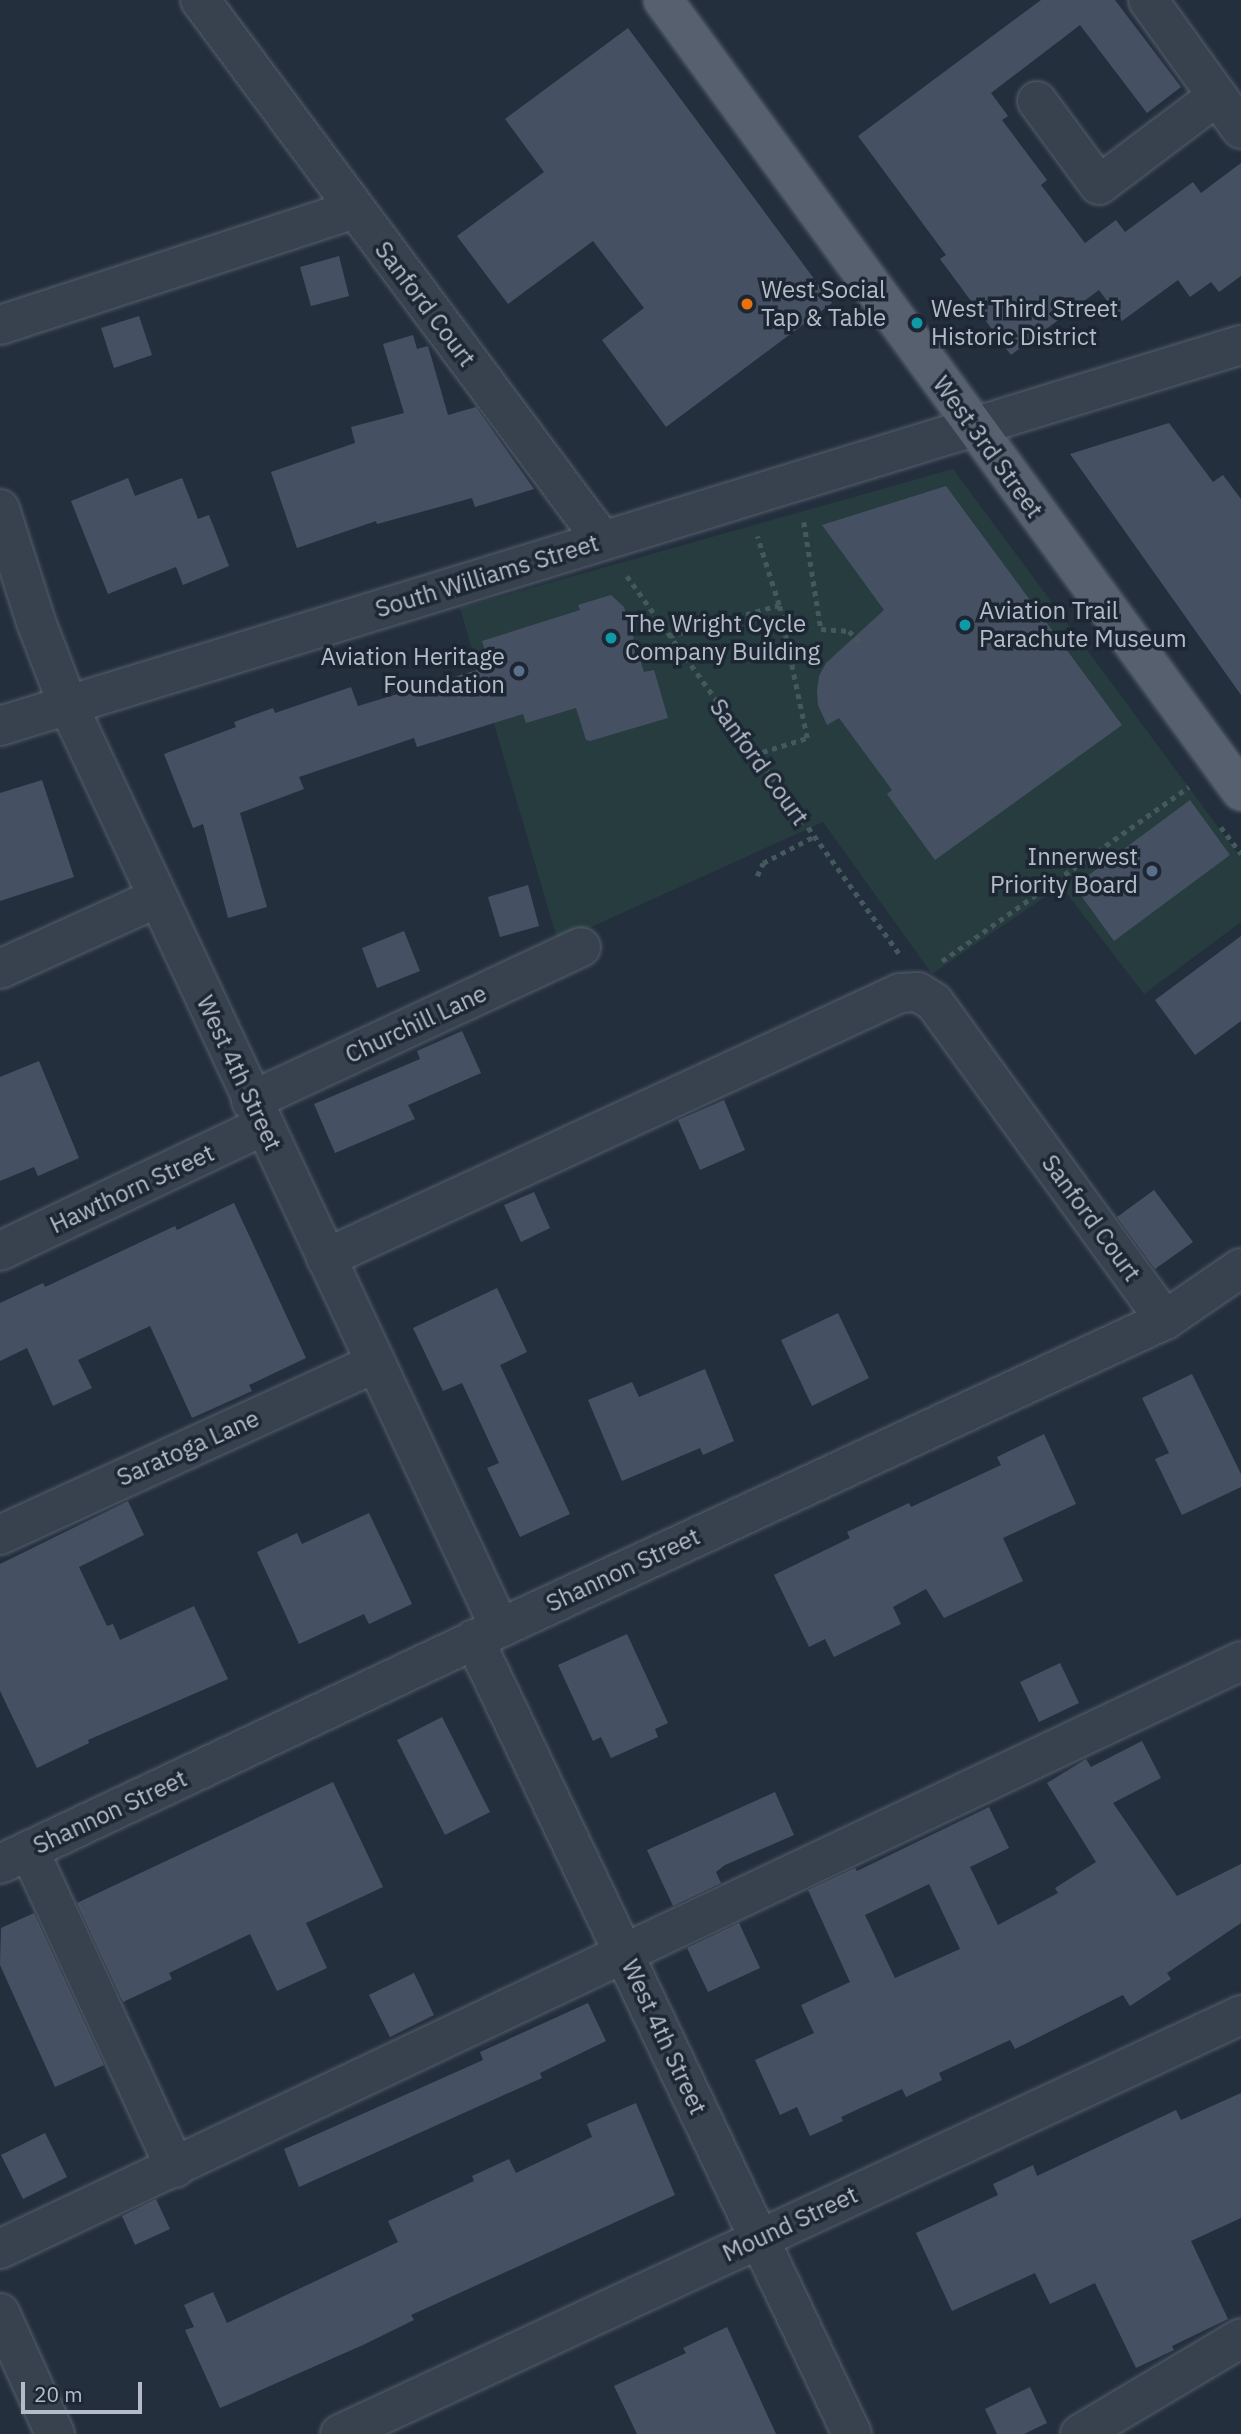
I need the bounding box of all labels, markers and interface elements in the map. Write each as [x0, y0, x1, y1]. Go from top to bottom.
street label: Sanford Court [369, 236, 481, 372]
place label: West Social Tap & Table [761, 276, 886, 332]
place label: West Third Street Historic District [931, 295, 1118, 351]
marker: West Social Tap & Table [739, 296, 755, 312]
marker: West Third Street Historic District [909, 315, 925, 331]
street label: West 3rd Street [927, 370, 1049, 524]
street label: South Williams Street [372, 528, 602, 624]
place label: Aviation Trail Parachute Museum [979, 597, 1187, 653]
place label: The Wright Cycle Company Building [625, 610, 820, 666]
marker: Aviation Trail Parachute Museum [957, 617, 973, 633]
marker: The Wright Cycle Company Building [603, 630, 619, 646]
place label: Aviation Heritage Foundation [320, 643, 505, 699]
marker: Aviation Heritage Foundation [511, 663, 527, 679]
street label: Sanford Court [704, 693, 814, 831]
place label: Innerwest Priority Board [990, 843, 1138, 899]
marker: Innerwest Priority Board [1144, 863, 1160, 879]
street label: Churchill Lane [341, 979, 491, 1069]
street label: West 4th Street [190, 991, 288, 1155]
street label: Hawthorn Street [45, 1138, 219, 1240]
street label: Sanford Court [1036, 1149, 1146, 1287]
street label: Saratoga Lane [112, 1404, 264, 1492]
street label: Shannon Street [542, 1522, 704, 1618]
street label: Shannon Street [29, 1764, 191, 1860]
street label: West 4th Street [615, 1955, 713, 2119]
street label: Mound Street [718, 2180, 862, 2268]
scale bar [24, 2368, 145, 2412]
text: 20 m [34, 2380, 83, 2408]

